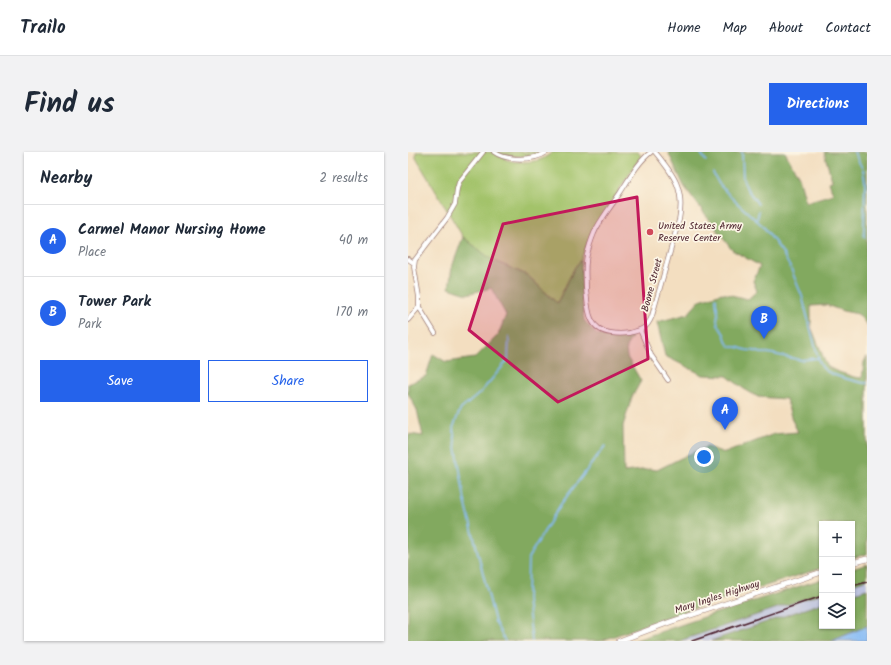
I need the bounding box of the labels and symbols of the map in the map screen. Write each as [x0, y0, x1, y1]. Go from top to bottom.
place label: United States Army Reserve Center [658, 218, 742, 246]
marker: United States Army Reserve Center [645, 227, 655, 237]
street label: Boone Street [637, 256, 667, 313]
pin: B [751, 306, 777, 339]
pin: A [712, 397, 738, 430]
your location [694, 447, 714, 467]
street label: Mary Ingles Highway [673, 576, 762, 618]

